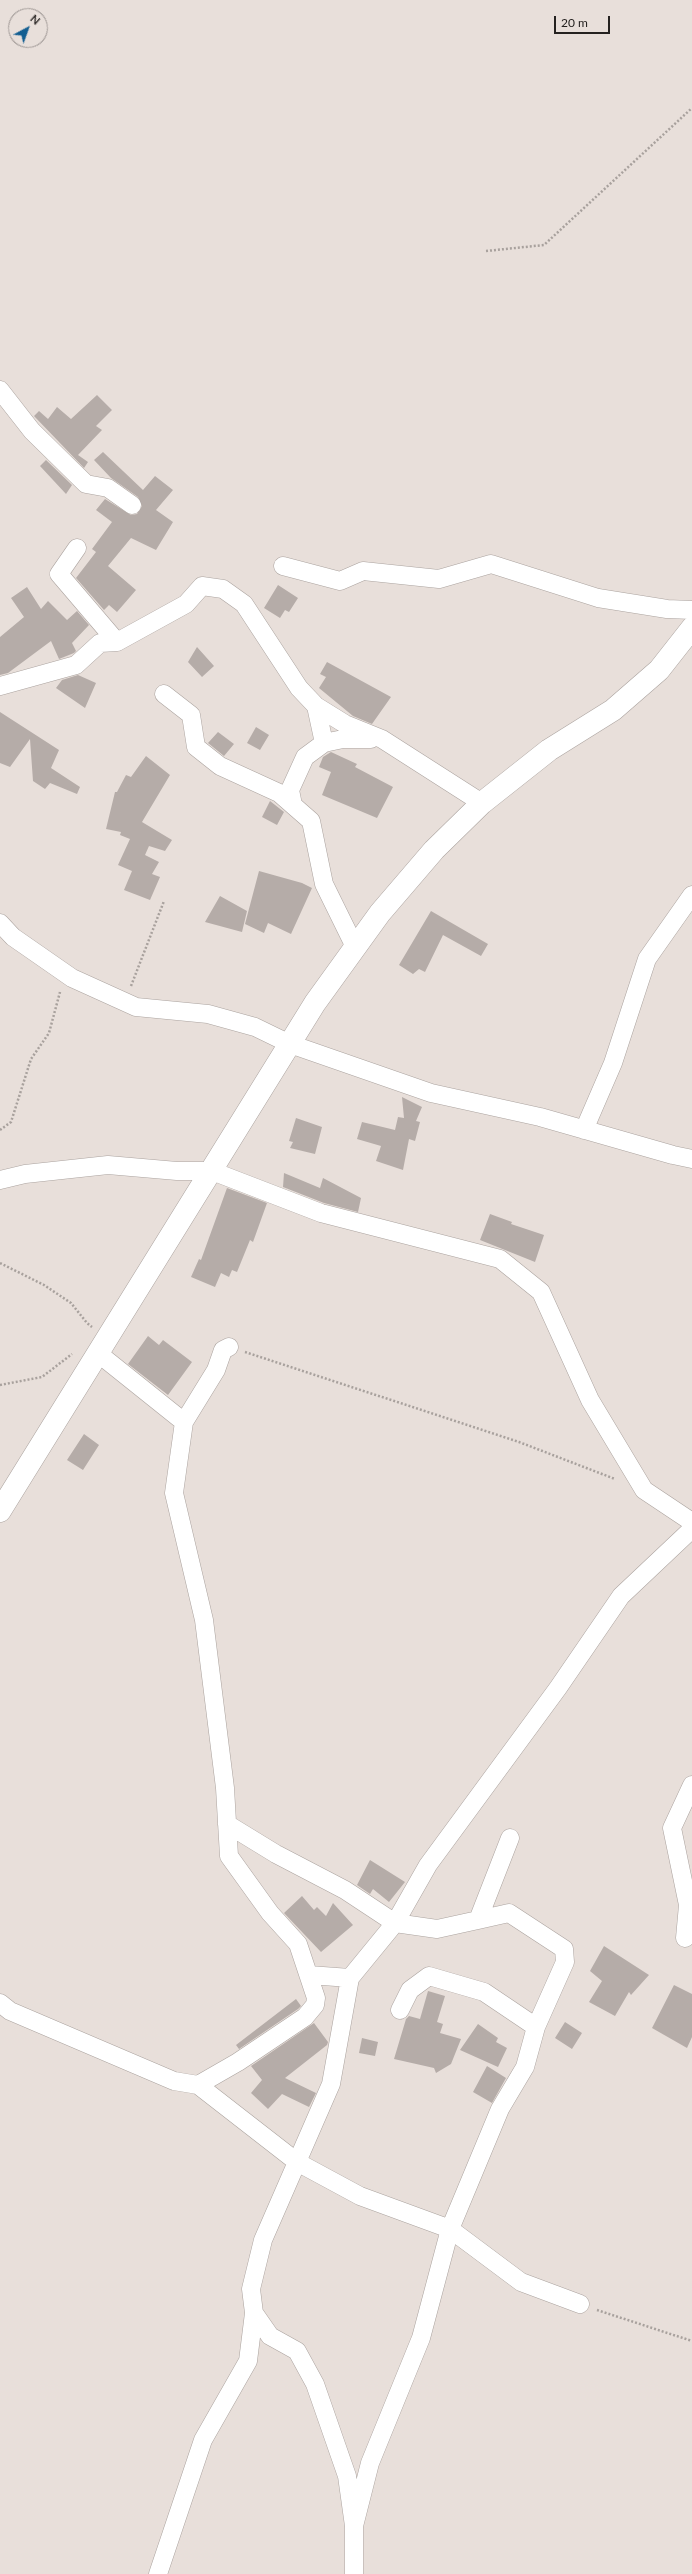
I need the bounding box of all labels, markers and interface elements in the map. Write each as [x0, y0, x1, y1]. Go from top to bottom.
north arrow [8, 8, 48, 48]
scale bar [556, 8, 612, 34]
text: N [28, 12, 43, 27]
text: 20 m [561, 15, 588, 30]

